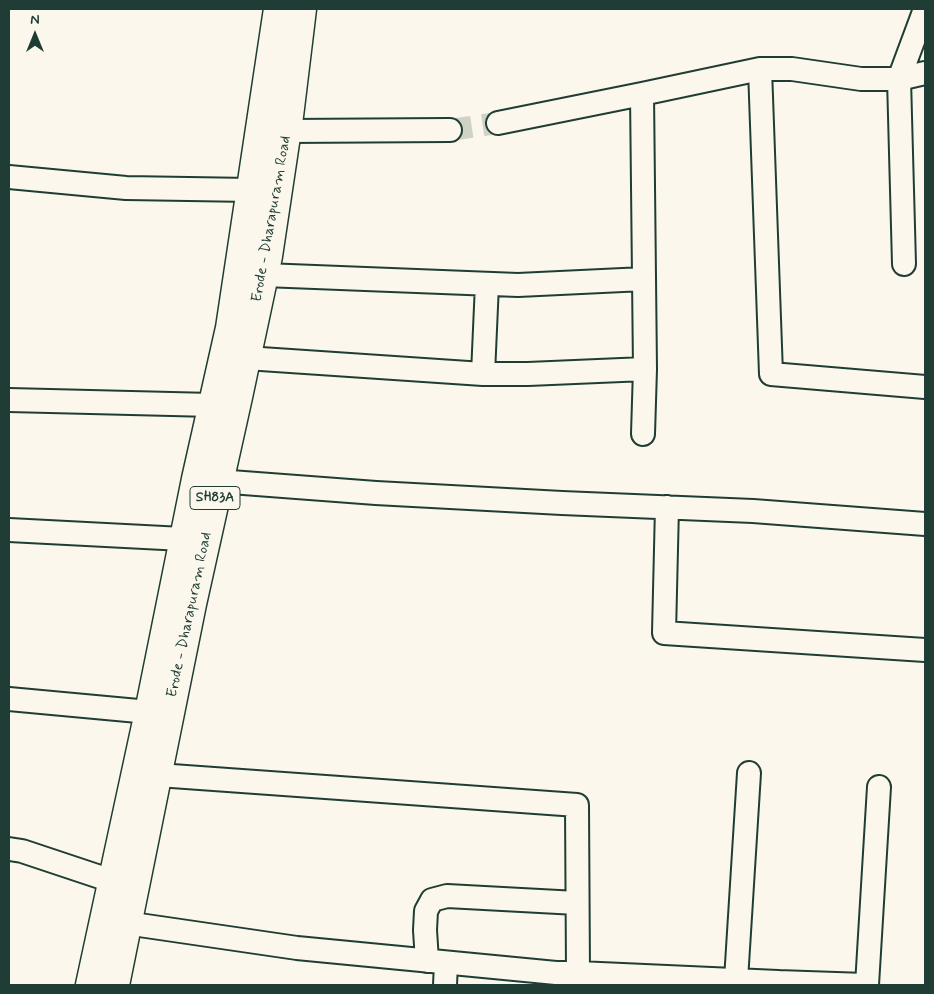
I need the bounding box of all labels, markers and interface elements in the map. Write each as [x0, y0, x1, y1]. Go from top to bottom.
north arrow [10, 10, 60, 60]
text: N [30, 11, 40, 29]
street label: Erode - Dharapuram Road [249, 134, 295, 304]
road number: SH83A [190, 486, 240, 509]
street label: Erode - Dharapuram Road [164, 531, 216, 699]

